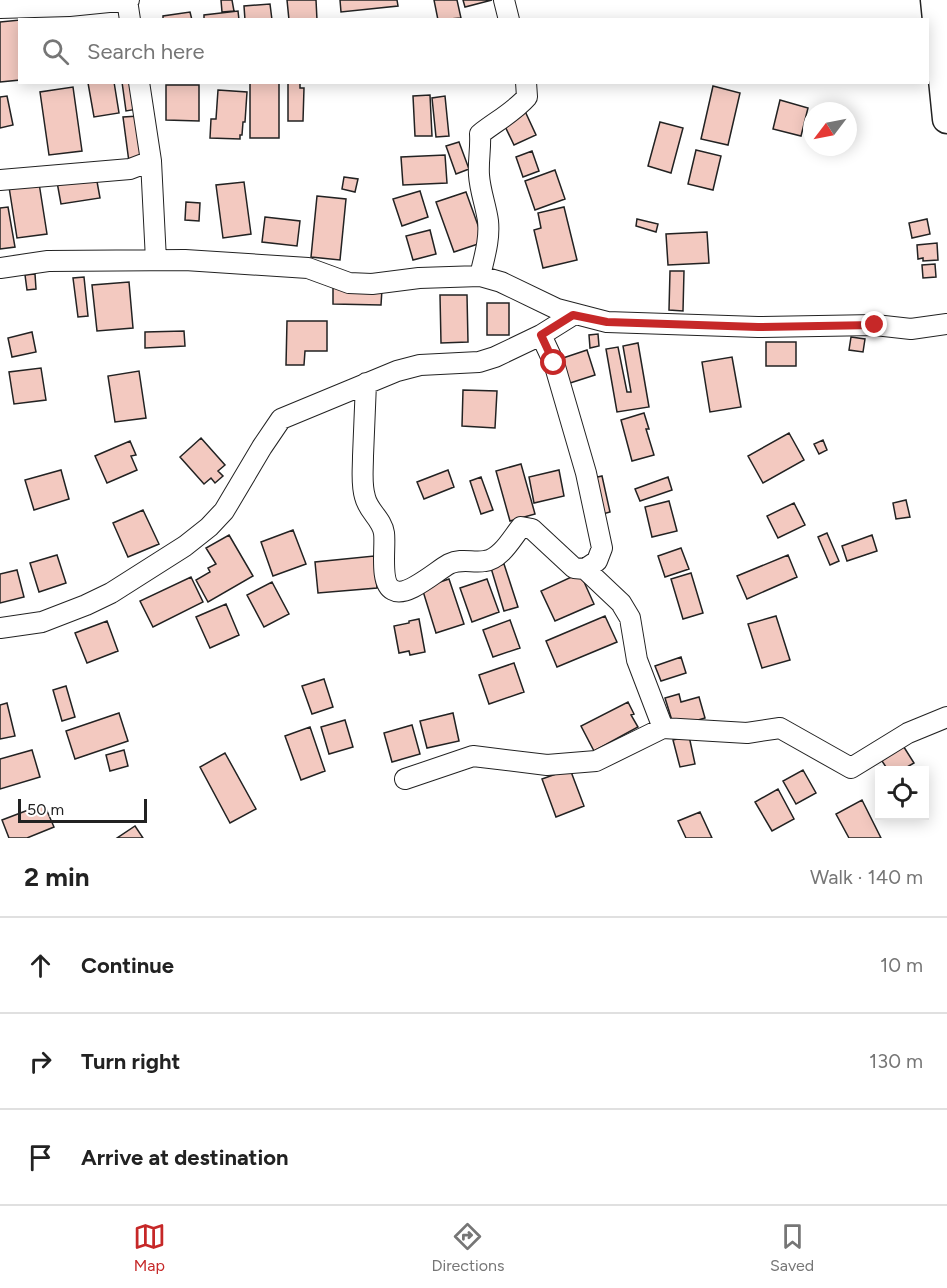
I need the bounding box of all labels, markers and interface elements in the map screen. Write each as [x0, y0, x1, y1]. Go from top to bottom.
search box [18, 18, 929, 84]
icon: search [39, 35, 72, 68]
text: Search here [87, 38, 205, 65]
north arrow [803, 102, 857, 156]
route end [861, 311, 887, 337]
route start [540, 349, 566, 375]
map controls [875, 766, 929, 820]
button: locate [875, 766, 929, 820]
scale bar [18, 796, 147, 824]
text: 50 m [27, 800, 64, 819]
text: 2 min [24, 861, 90, 893]
text: Walk · 140 m [810, 865, 923, 889]
icon: ahead [24, 949, 57, 982]
text: Continue [81, 952, 174, 979]
text: 10 m [880, 953, 923, 977]
icon: right [24, 1045, 57, 1078]
text: Turn right [81, 1048, 180, 1075]
text: 130 m [869, 1049, 923, 1073]
icon: arrive [24, 1141, 57, 1174]
text: Arrive at destination [81, 1144, 289, 1171]
tab: Map [133, 1220, 166, 1275]
tab: Directions [431, 1220, 504, 1275]
tab: Saved [770, 1220, 814, 1275]

